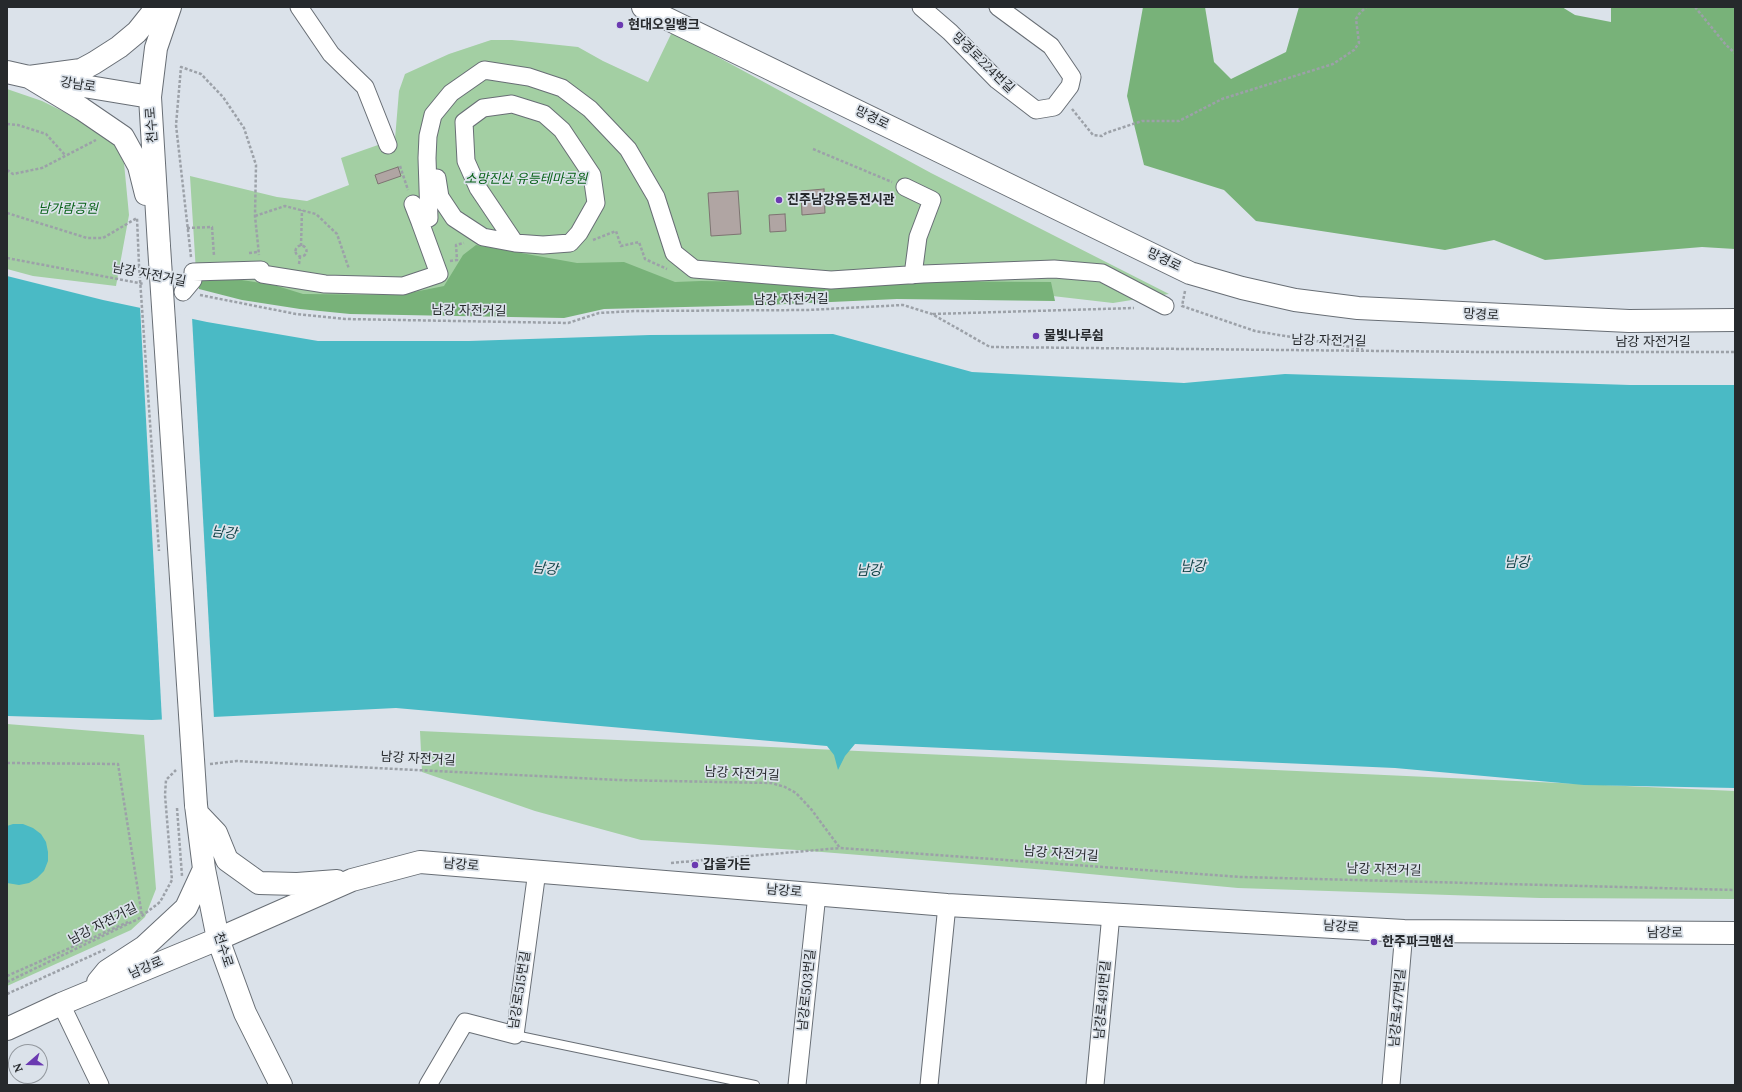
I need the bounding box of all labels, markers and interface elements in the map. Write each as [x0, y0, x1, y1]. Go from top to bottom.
place label: 현대오일뱅크 [628, 17, 700, 33]
marker: 현대오일뱅크 [615, 20, 625, 30]
street label: 망경로224번길 [949, 29, 1017, 97]
street label: 강남로 [59, 74, 97, 96]
street label: 망경로 [852, 103, 892, 133]
street label: 천수로 [143, 107, 161, 143]
park label: 소망진산 유등테마공원 [464, 171, 588, 187]
place label: 진주남강유등전시관 [787, 192, 895, 208]
marker: 진주남강유등전시관 [774, 195, 784, 205]
park label: 남가람공원 [38, 201, 98, 217]
street label: 망경로 [1144, 245, 1184, 275]
street label: 남강 자전거길 [111, 260, 187, 290]
street label: 남강 자전거길 [753, 292, 829, 308]
street label: 남강 자전거길 [431, 303, 507, 319]
street label: 망경로 [1463, 306, 1499, 324]
place label: 물빛나루쉼 [1044, 328, 1104, 344]
marker: 물빛나루쉼 [1031, 331, 1041, 341]
street label: 남강 자전거길 [1291, 333, 1367, 349]
street label: 남강 자전거길 [1615, 334, 1691, 350]
water label: 남강 [210, 523, 238, 543]
water label: 남강 [1504, 554, 1530, 572]
water label: 남강 [1180, 558, 1206, 576]
water label: 남강 [531, 559, 559, 579]
water label: 남강 [856, 562, 882, 580]
street label: 남강 자전거길 [380, 749, 456, 769]
street label: 남강 자전거길 [704, 764, 780, 784]
street label: 남강 자전거길 [1023, 844, 1099, 864]
street label: 남강로 [442, 856, 480, 874]
place label: 갑을가든 [703, 857, 751, 873]
marker: 갑을가든 [690, 860, 700, 870]
street label: 남강 자전거길 [1346, 861, 1422, 879]
street label: 남강로 [765, 882, 803, 900]
street label: 남강 자전거길 [66, 900, 140, 948]
street label: 남강로 [1323, 918, 1359, 936]
street label: 남강로 [1647, 925, 1683, 941]
street label: 천수로 [210, 931, 236, 969]
place label: 한주파크맨션 [1382, 934, 1454, 950]
marker: 한주파크맨션 [1369, 937, 1379, 947]
street label: 남강로503번길 [795, 948, 819, 1032]
street label: 남강로515번길 [506, 950, 534, 1030]
street label: 남강로 [126, 954, 166, 982]
street label: 남강로491번길 [1092, 960, 1114, 1040]
street label: 남강로477번길 [1387, 968, 1409, 1048]
north arrow [8, 1044, 48, 1084]
text: N [10, 1061, 26, 1074]

